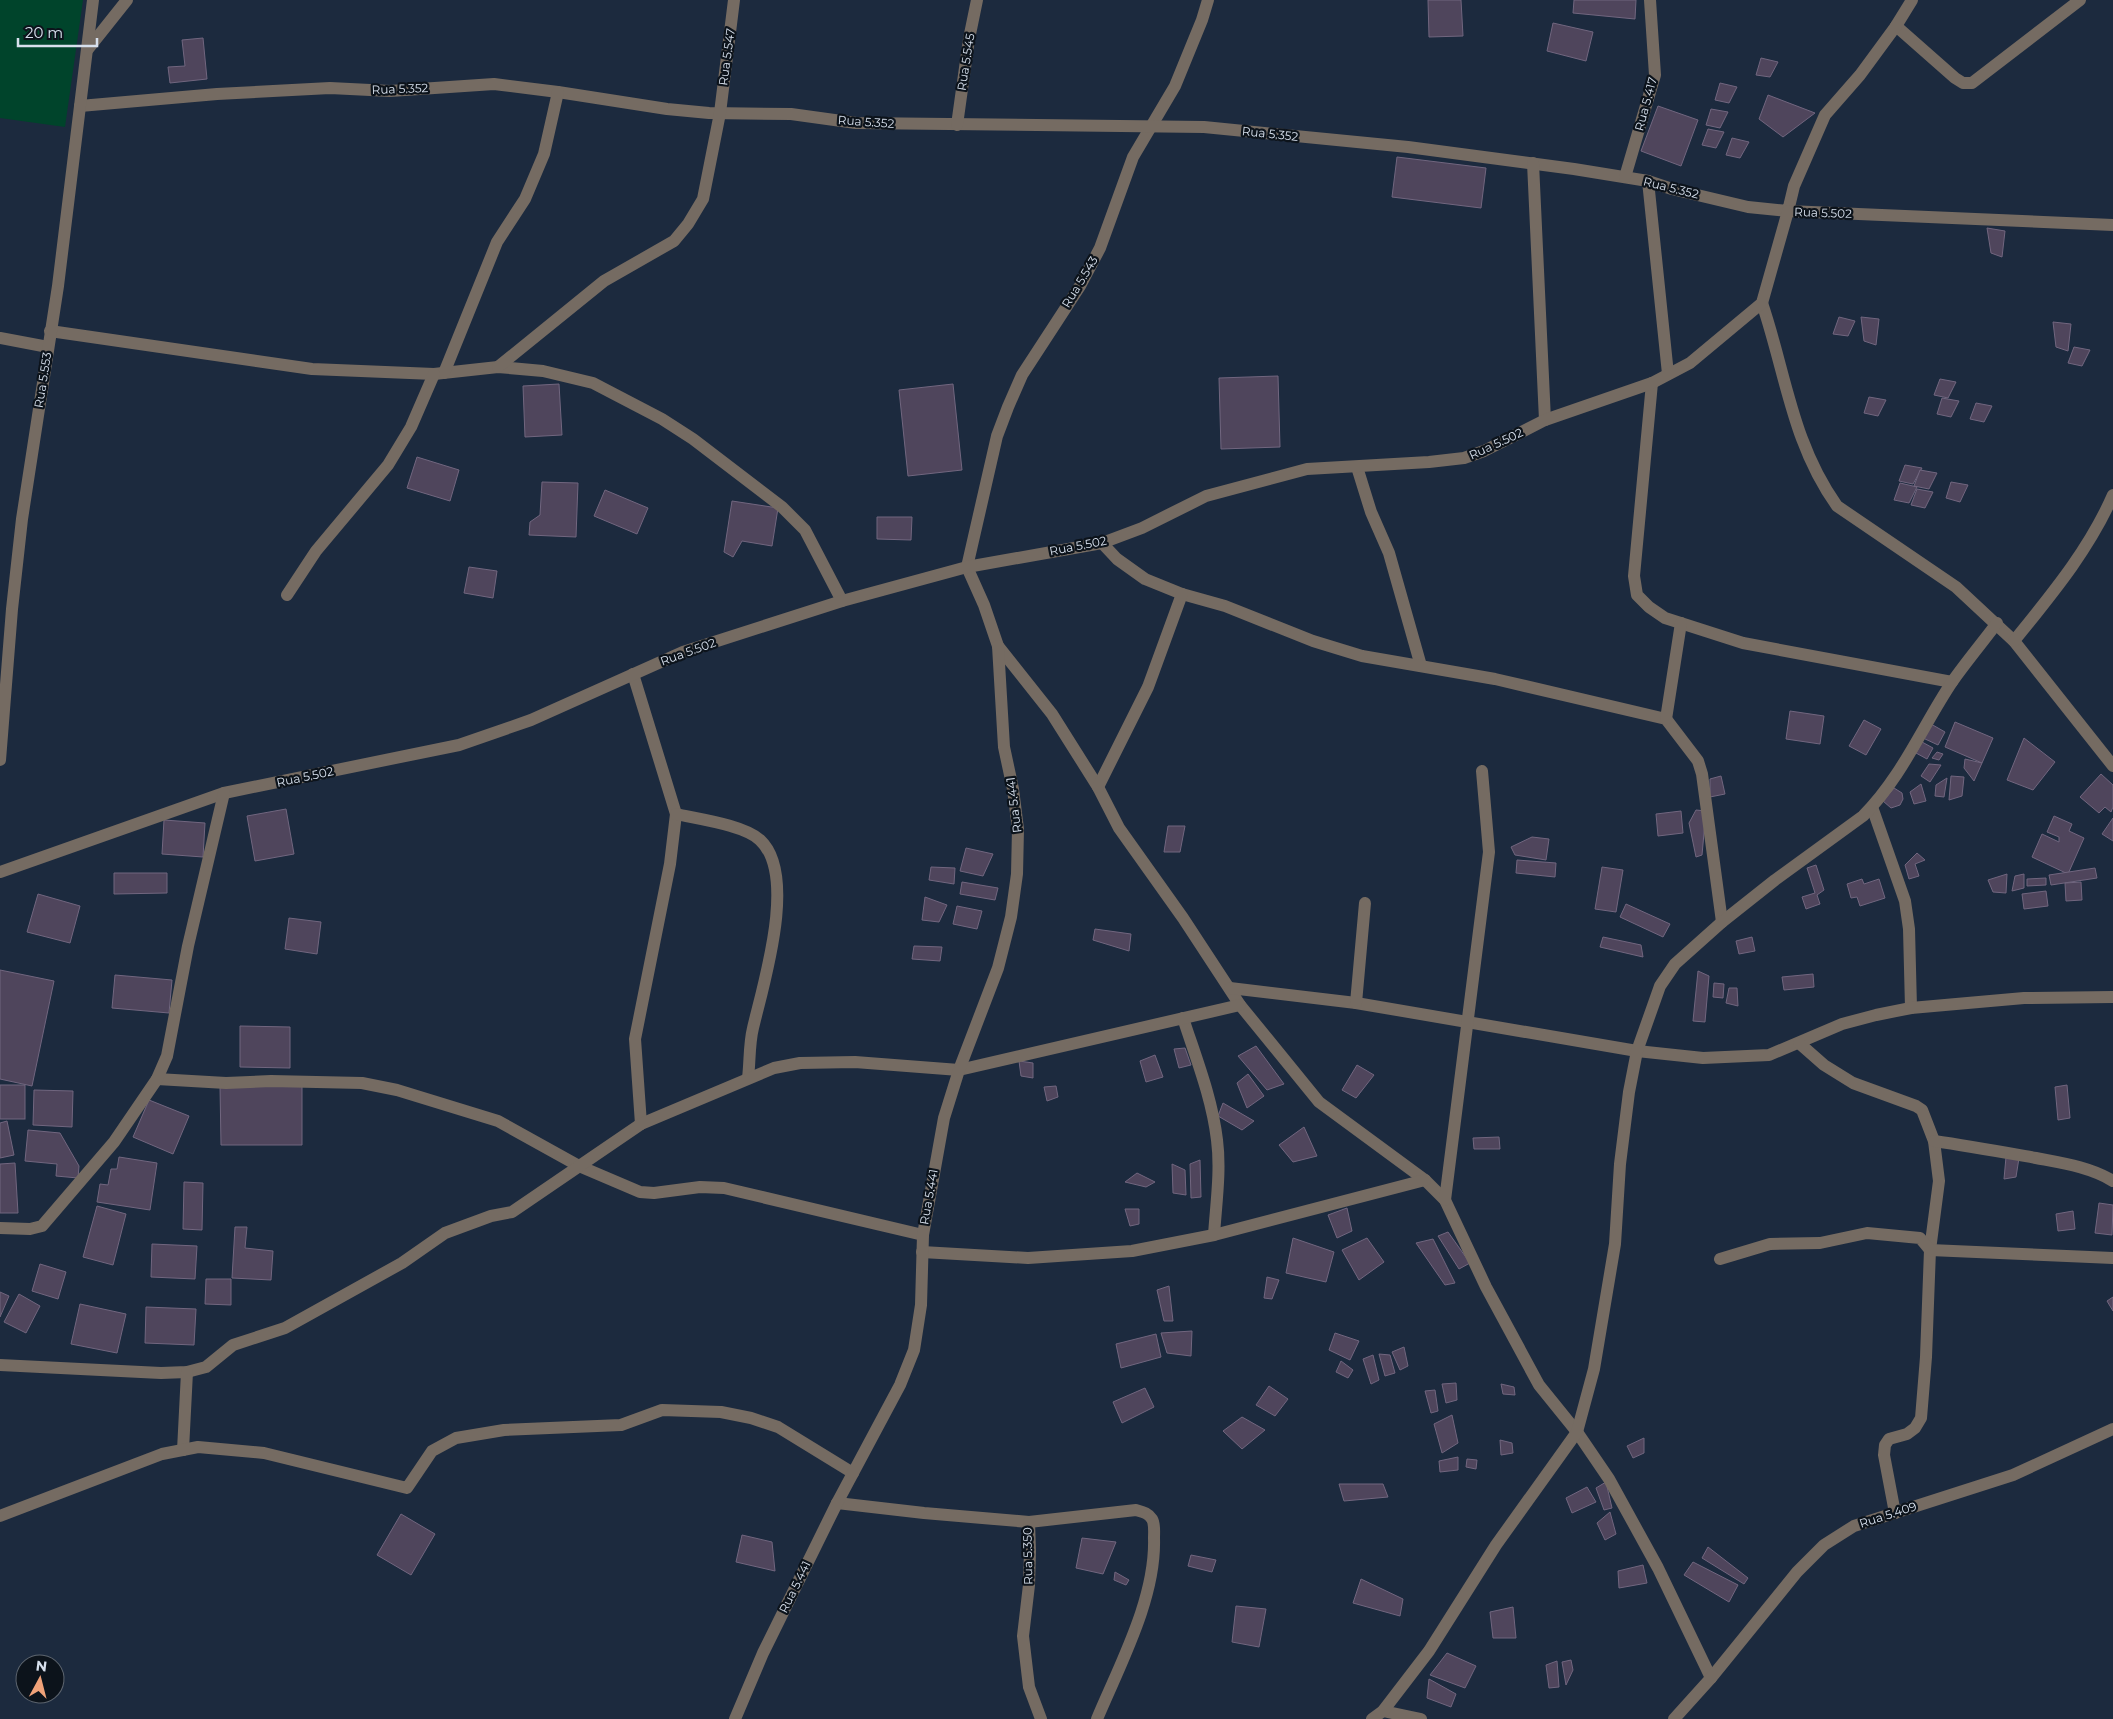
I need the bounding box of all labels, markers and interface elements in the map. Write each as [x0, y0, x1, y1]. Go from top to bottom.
scale bar [18, 15, 96, 47]
text: 20 m [25, 23, 63, 42]
street label: Rua 5.547 [715, 27, 738, 86]
street label: Rua 5.545 [954, 32, 977, 92]
street label: Rua 5.417 [1631, 75, 1660, 132]
street label: Rua 5.352 [371, 80, 429, 97]
street label: Rua 5.352 [837, 112, 895, 131]
street label: Rua 5.352 [1241, 123, 1299, 144]
street label: Rua 5.352 [1642, 173, 1701, 202]
street label: Rua 5.502 [1794, 204, 1852, 221]
street label: Rua 5.543 [1058, 253, 1101, 310]
street label: Rua 5.553 [31, 351, 54, 409]
street label: Rua 5.502 [1466, 424, 1525, 463]
street label: Rua 5.502 [1048, 533, 1108, 558]
street label: Rua 5.502 [658, 635, 718, 668]
street label: Rua 5.502 [275, 763, 335, 790]
street label: Rua 5.441 [1003, 776, 1024, 834]
street label: Rua 5.441 [916, 1168, 941, 1226]
street label: Rua 5.409 [1857, 1498, 1918, 1531]
street label: Rua 5.350 [1019, 1527, 1036, 1585]
street label: Rua 5.441 [776, 1558, 814, 1615]
north arrow [15, 1654, 65, 1704]
text: N [35, 1656, 48, 1676]

